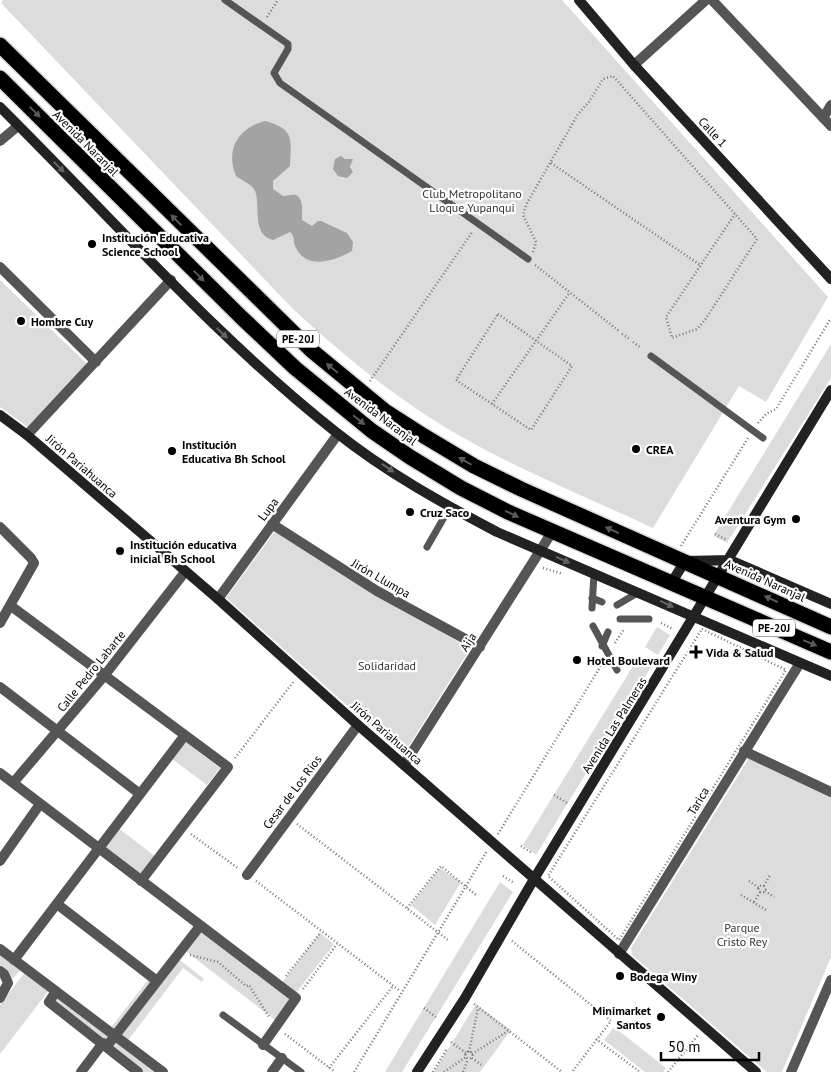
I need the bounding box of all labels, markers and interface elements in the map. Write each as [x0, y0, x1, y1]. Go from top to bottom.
one-way arrow [28, 106, 40, 118]
street label: Avenida Naranjal [50, 107, 122, 179]
street label: Calle 1 [695, 114, 731, 150]
one-way arrow [53, 161, 65, 173]
park label: Club Metropolitano Lloque Yupanqui [422, 186, 522, 215]
one-way arrow [171, 214, 183, 226]
place label: Institución Educativa Science School [102, 230, 209, 259]
marker: Institución Educativa Science School [86, 238, 98, 250]
one-way arrow [193, 270, 205, 282]
place label: Hombre Cuy [31, 314, 94, 329]
marker: Hombre Cuy [15, 315, 27, 327]
one-way arrow [216, 326, 228, 338]
road number: PE-20J [277, 330, 319, 348]
one-way arrow [326, 362, 339, 373]
street label: Avenida Naranjal [342, 384, 421, 448]
one-way arrow [352, 415, 365, 426]
street label: Jirón Pariahuanca [43, 430, 121, 501]
place label: Institución Educativa Bh School [182, 437, 286, 466]
place label: CREA [646, 442, 674, 457]
marker: CREA [630, 443, 642, 455]
marker: Institución Educativa Bh School [166, 445, 178, 457]
one-way arrow [459, 456, 472, 465]
one-way arrow [381, 463, 395, 473]
street label: Lupa [255, 495, 281, 523]
place label: Cruz Saco [420, 505, 470, 520]
marker: Cruz Saco [404, 506, 416, 518]
one-way arrow [505, 510, 519, 518]
place label: Aventura Gym [715, 512, 786, 527]
marker: Aventura Gym [790, 513, 802, 525]
one-way arrow [605, 526, 619, 534]
place label: Institución educativa inicial Bh School [130, 537, 237, 566]
marker: Institución educativa inicial Bh School [114, 545, 126, 557]
street label: Jirón Llumpa [348, 555, 413, 601]
street label: Avenida Naranjal [722, 555, 808, 605]
one-way arrow [556, 557, 570, 565]
one-way arrow [764, 595, 778, 603]
one-way arrow [660, 600, 674, 608]
road number: PE-20J [753, 620, 795, 636]
street label: Calle Pedro Labarte [54, 627, 128, 715]
street label: Aija [456, 630, 480, 654]
one-way arrow [803, 640, 817, 648]
place label: Vida & Salud [705, 645, 773, 660]
marker: Vida & Salud [690, 646, 702, 658]
place label: Hotel Boulevard [587, 653, 670, 668]
marker: Hotel Boulevard [571, 654, 583, 666]
park label: Solidaridad [358, 658, 416, 673]
street label: Avenida Las Palmeras [578, 674, 650, 776]
street label: Jirón Pariahuanca [348, 697, 426, 768]
street label: Cesar de Los Rios [259, 752, 325, 832]
street label: Tarica [684, 784, 712, 818]
park label: Parque Cristo Rey [717, 920, 768, 949]
place label: Bodega Winy [630, 969, 697, 984]
marker: Bodega Winy [614, 970, 626, 982]
place label: Minimarket Santos [593, 1003, 652, 1032]
marker: Minimarket Santos [655, 1011, 667, 1023]
scale bar [661, 1030, 758, 1062]
text: 50 m [668, 1037, 701, 1056]

